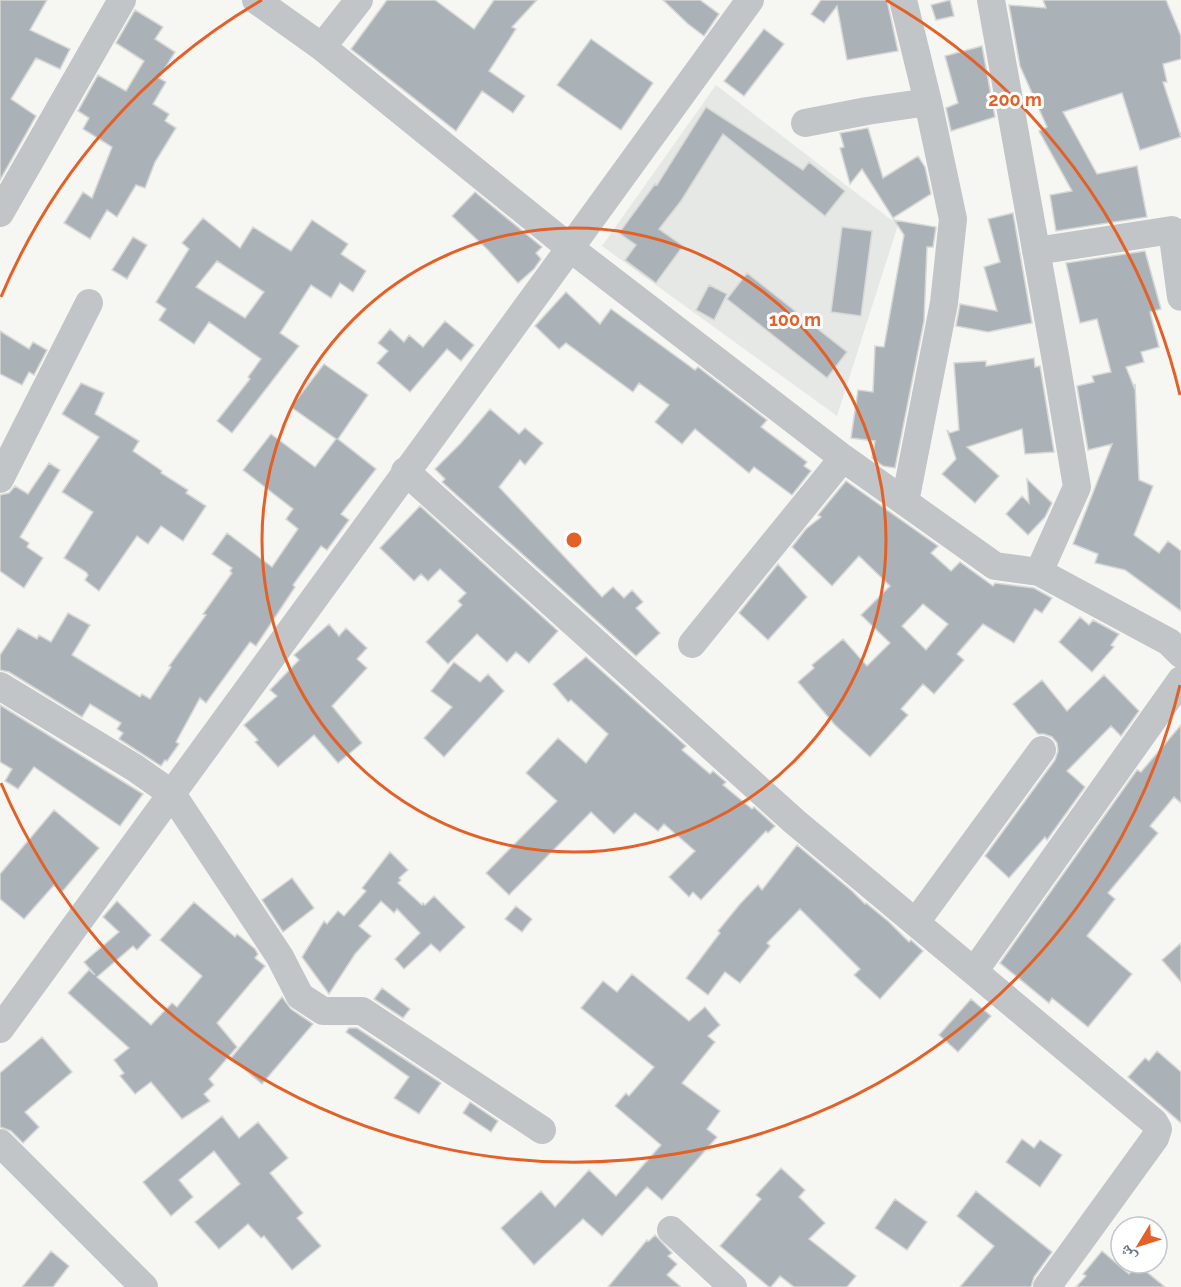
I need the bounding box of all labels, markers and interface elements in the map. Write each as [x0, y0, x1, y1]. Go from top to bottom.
text: 200 m [988, 89, 1042, 110]
text: 100 m [769, 309, 821, 330]
centre of rings [564, 530, 584, 550]
north arrow [1109, 1215, 1169, 1275]
text: ش [1115, 1241, 1140, 1266]

